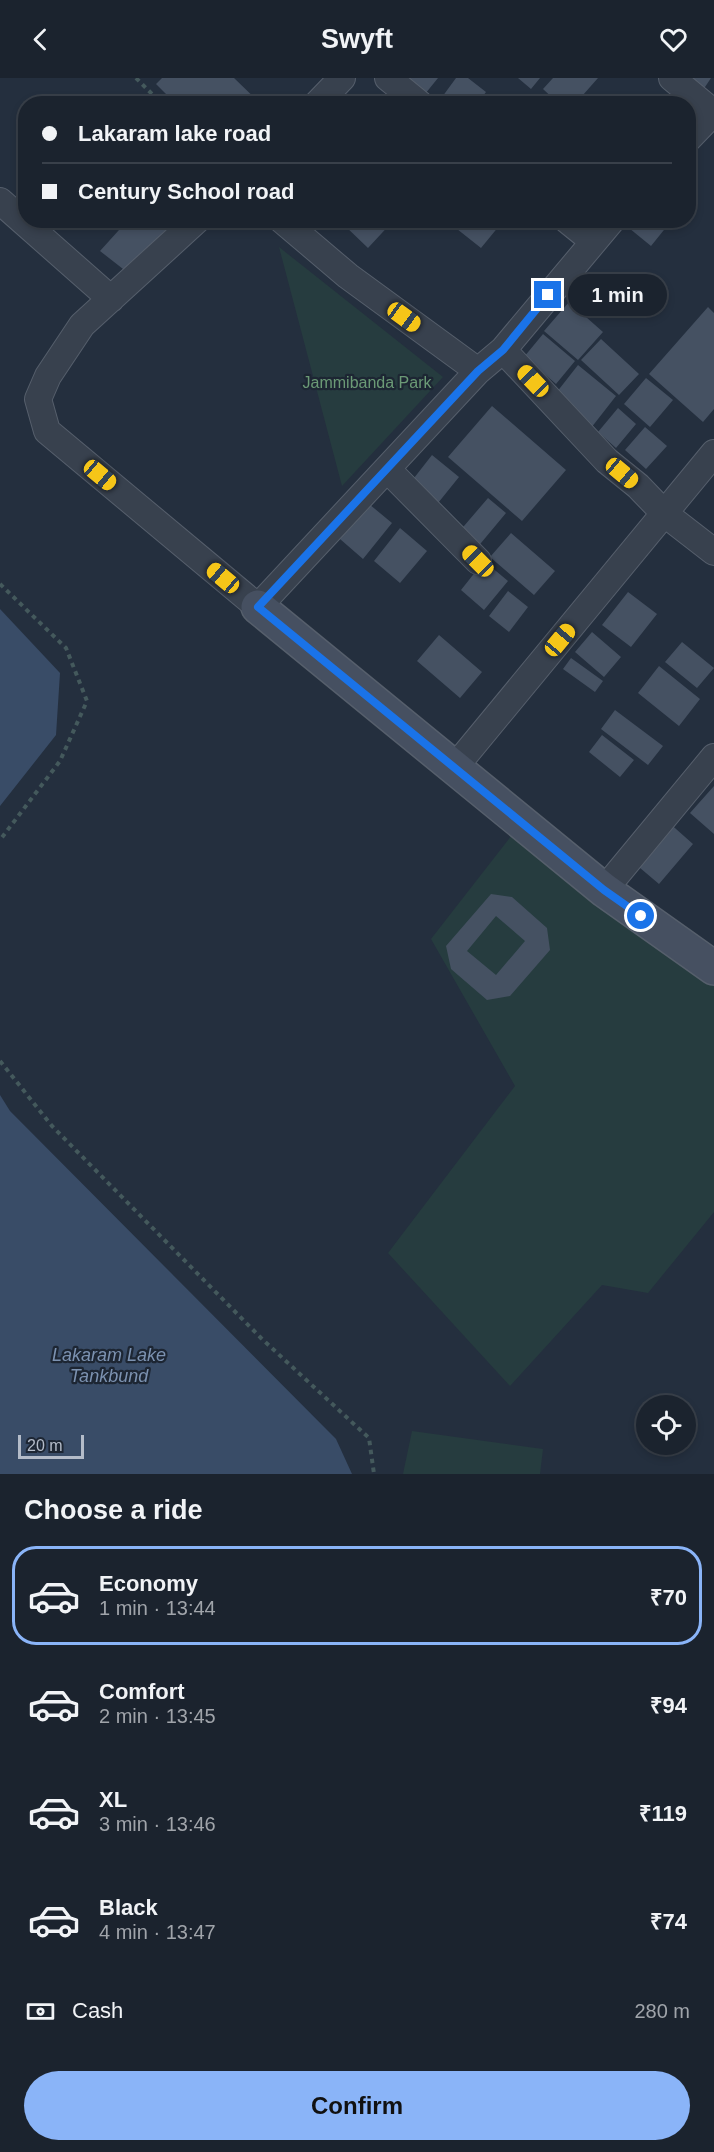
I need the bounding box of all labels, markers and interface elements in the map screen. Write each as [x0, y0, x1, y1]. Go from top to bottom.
icon: back [24, 23, 57, 56]
icon: heart [657, 23, 690, 56]
text: Swyft [321, 24, 393, 54]
text: Lakaram lake road [78, 121, 271, 146]
text: Century School road [78, 179, 294, 204]
callout: 1 min [569, 274, 668, 316]
route end [534, 281, 561, 308]
text: 1 min [591, 284, 644, 306]
car [384, 299, 424, 335]
car [514, 362, 552, 400]
park label: Jammibanda Park [303, 374, 432, 391]
car [602, 455, 642, 491]
car [80, 457, 120, 493]
car [459, 542, 497, 580]
car [203, 560, 243, 596]
car [542, 620, 578, 660]
route start [627, 902, 654, 929]
water label: Lakaram Lake Tankbund [52, 1345, 166, 1386]
map controls [636, 1395, 696, 1455]
button: locate [636, 1395, 696, 1455]
scale bar [18, 1432, 84, 1460]
text: 20 m [27, 1437, 63, 1454]
text: Choose a ride [24, 1495, 203, 1525]
icon: car [27, 1569, 81, 1623]
text: Economy [99, 1571, 198, 1596]
text: ₹70 [650, 1585, 687, 1610]
text: 1 min · 13:44 [99, 1597, 216, 1619]
icon: car [27, 1677, 81, 1731]
text: Comfort [99, 1679, 185, 1704]
text: ₹94 [650, 1693, 687, 1718]
text: 2 min · 13:45 [99, 1705, 216, 1727]
icon: car [27, 1785, 81, 1839]
text: XL [99, 1787, 127, 1812]
text: ₹119 [639, 1801, 687, 1826]
text: 3 min · 13:46 [99, 1813, 216, 1835]
icon: car [27, 1893, 81, 1947]
text: Black [99, 1895, 158, 1920]
text: ₹74 [650, 1909, 687, 1934]
text: 4 min · 13:47 [99, 1921, 216, 1943]
icon: cash [24, 1995, 57, 2028]
text: Cash [72, 1998, 123, 2023]
text: 280 m [634, 2000, 690, 2022]
button: Confirm [24, 2071, 690, 2140]

